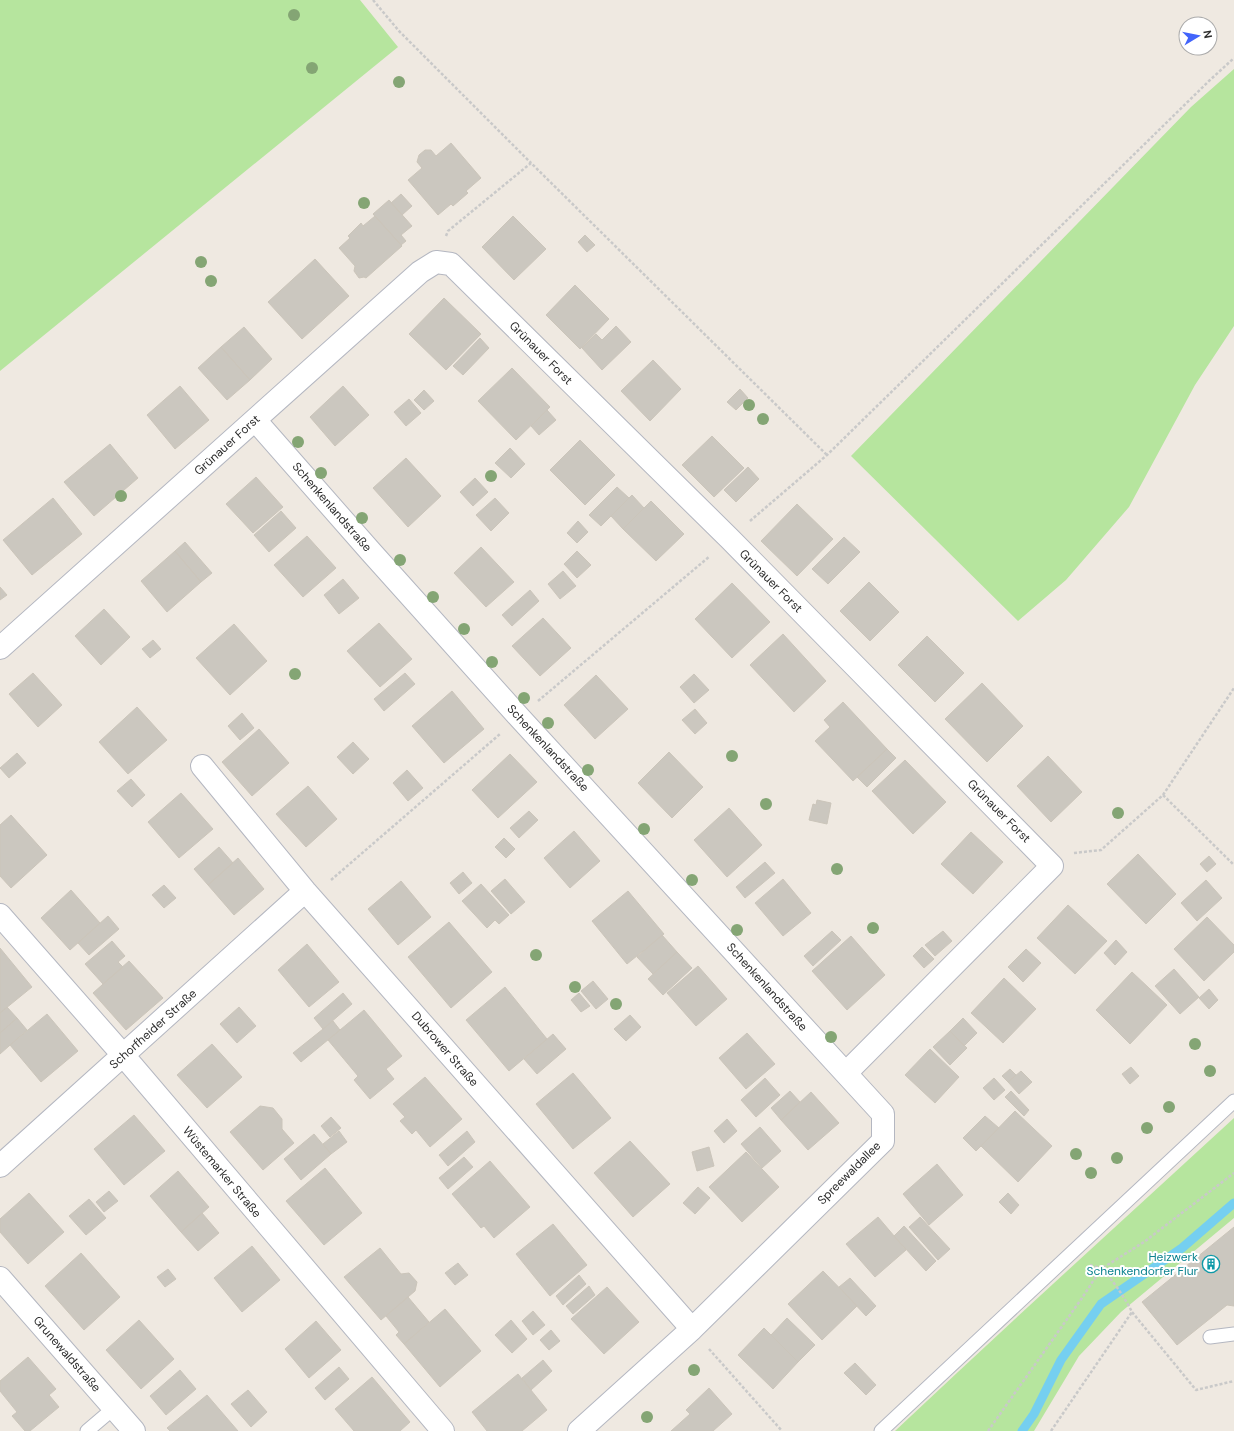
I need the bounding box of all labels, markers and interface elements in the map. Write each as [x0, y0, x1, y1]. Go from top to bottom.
north arrow [1178, 16, 1218, 56]
text: N [1200, 29, 1215, 39]
street label: Grünauer Forst [506, 318, 576, 388]
street label: Grünauer Forst [191, 411, 264, 479]
street label: Schenkenlandstraße [289, 459, 375, 555]
street label: Grünauer Forst [736, 546, 806, 616]
street label: Schenkenlandstraße [503, 701, 593, 795]
street label: Grünauer Forst [964, 776, 1034, 846]
street label: Schenkenlandstraße [723, 940, 811, 1035]
street label: Schorfheider Straße [106, 985, 200, 1072]
street label: Dubrower Straße [408, 1008, 482, 1090]
street label: Wüstemarker Straße [179, 1123, 265, 1221]
street label: Spreewaldallee [814, 1138, 884, 1208]
place label: Heizwerk Schenkendorfer Flur [1086, 1249, 1199, 1279]
building icon: Heizwerk Schenkendorfer Flur [1201, 1254, 1221, 1274]
street label: Grunewaldstraße [30, 1313, 105, 1395]

